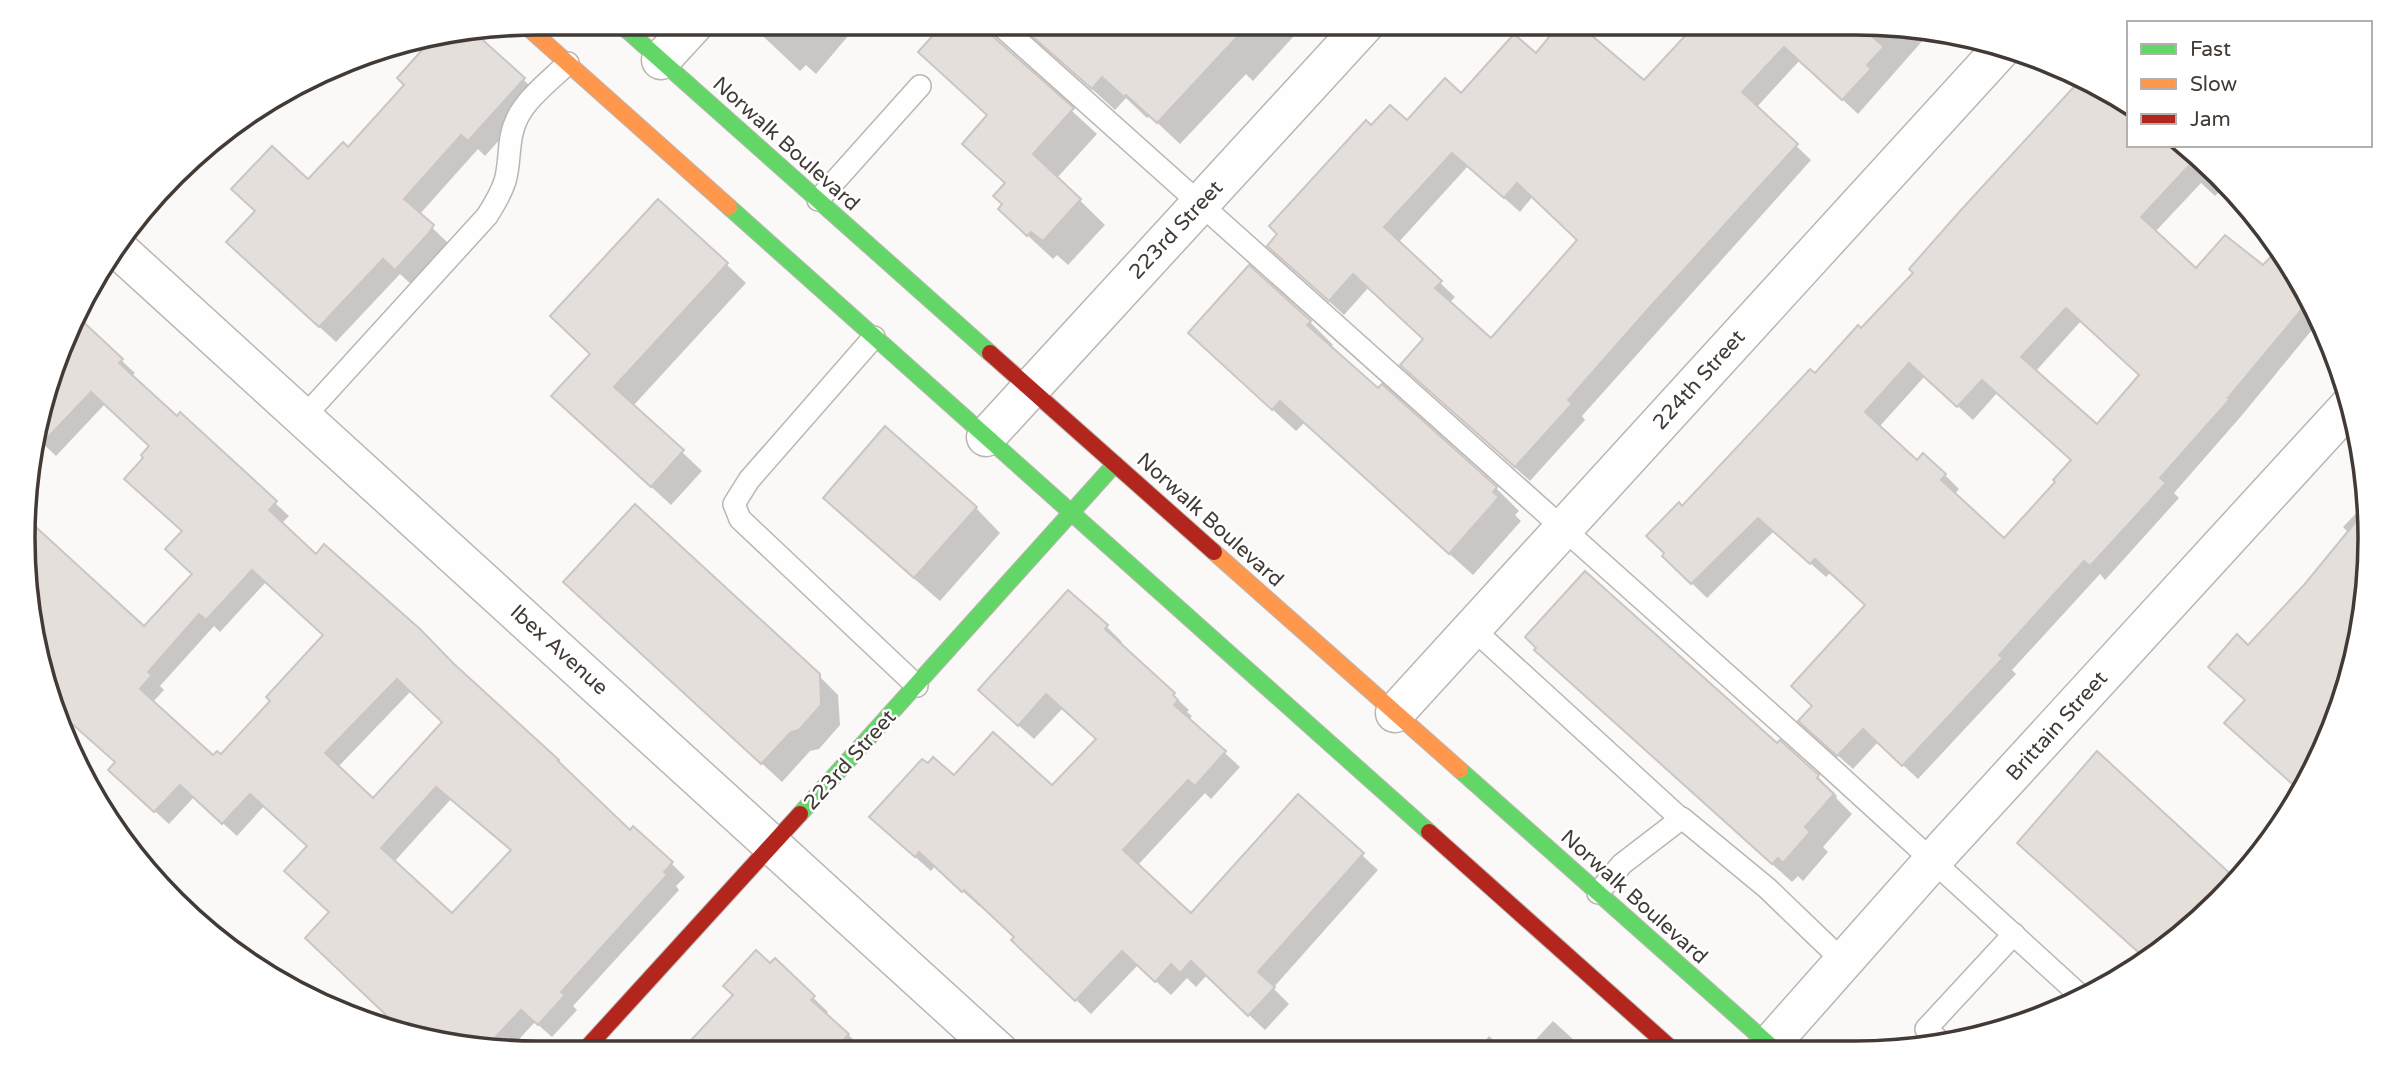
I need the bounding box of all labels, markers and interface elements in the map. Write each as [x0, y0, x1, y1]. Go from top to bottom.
legend [2127, 21, 2372, 147]
text: Fast [2190, 37, 2231, 62]
street label: Norwalk Boulevard [708, 72, 864, 216]
text: Slow [2190, 72, 2238, 97]
text: Jam [2190, 107, 2231, 132]
street label: 223rd Street [1124, 175, 1228, 285]
street label: 224th Street [1648, 325, 1750, 435]
street label: Norwalk Boulevard [1132, 448, 1288, 592]
street label: Ibex Avenue [505, 600, 613, 700]
street label: Brittain Street [2001, 666, 2113, 786]
street label: 223rd Street [799, 705, 901, 815]
street label: Norwalk Boulevard [1556, 825, 1712, 969]

